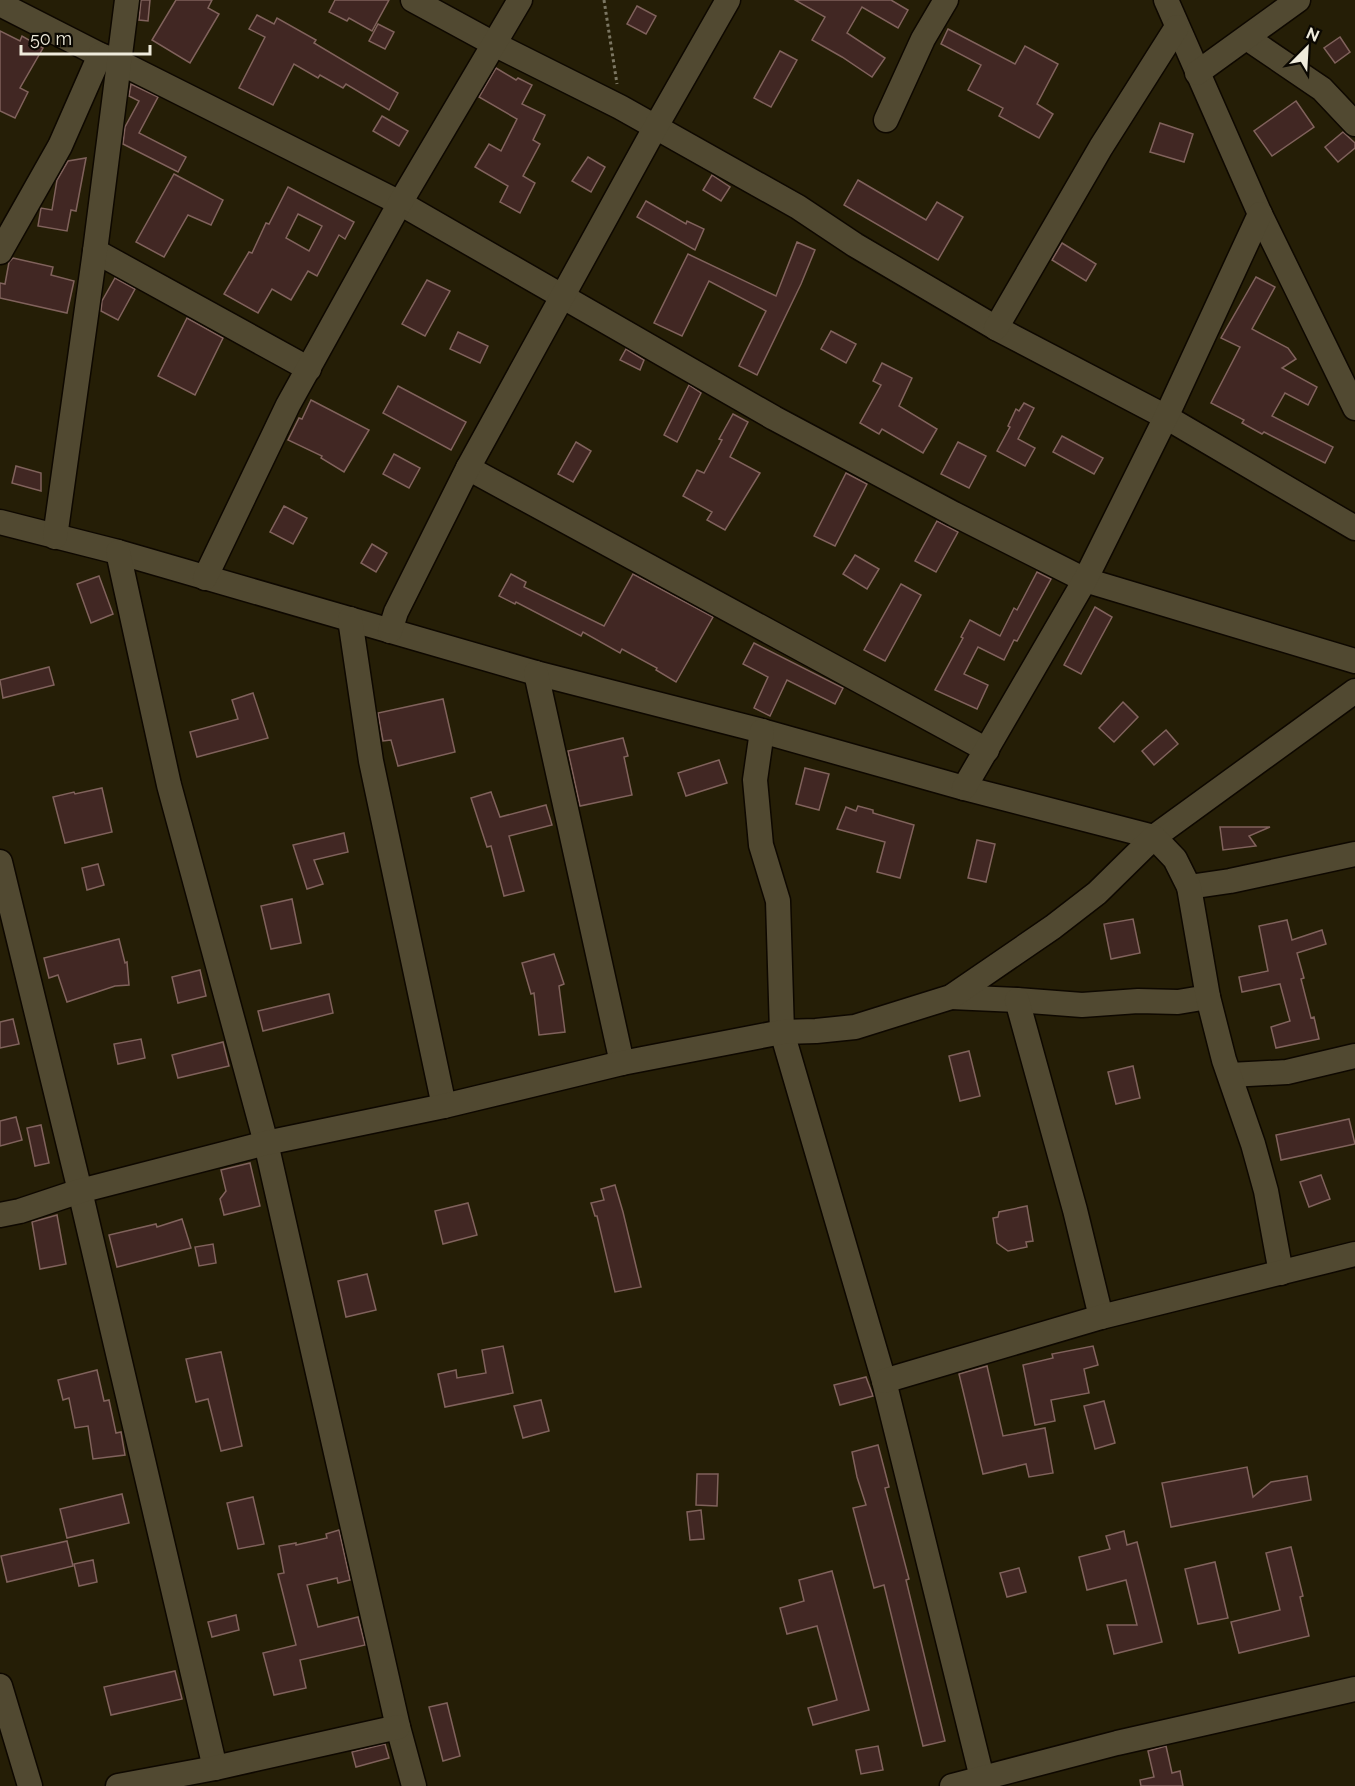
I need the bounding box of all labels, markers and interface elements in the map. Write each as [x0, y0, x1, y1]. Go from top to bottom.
scale bar [21, 18, 150, 56]
north arrow [1277, 18, 1337, 78]
text: N [1303, 24, 1322, 46]
text: 50 m [30, 28, 72, 49]

